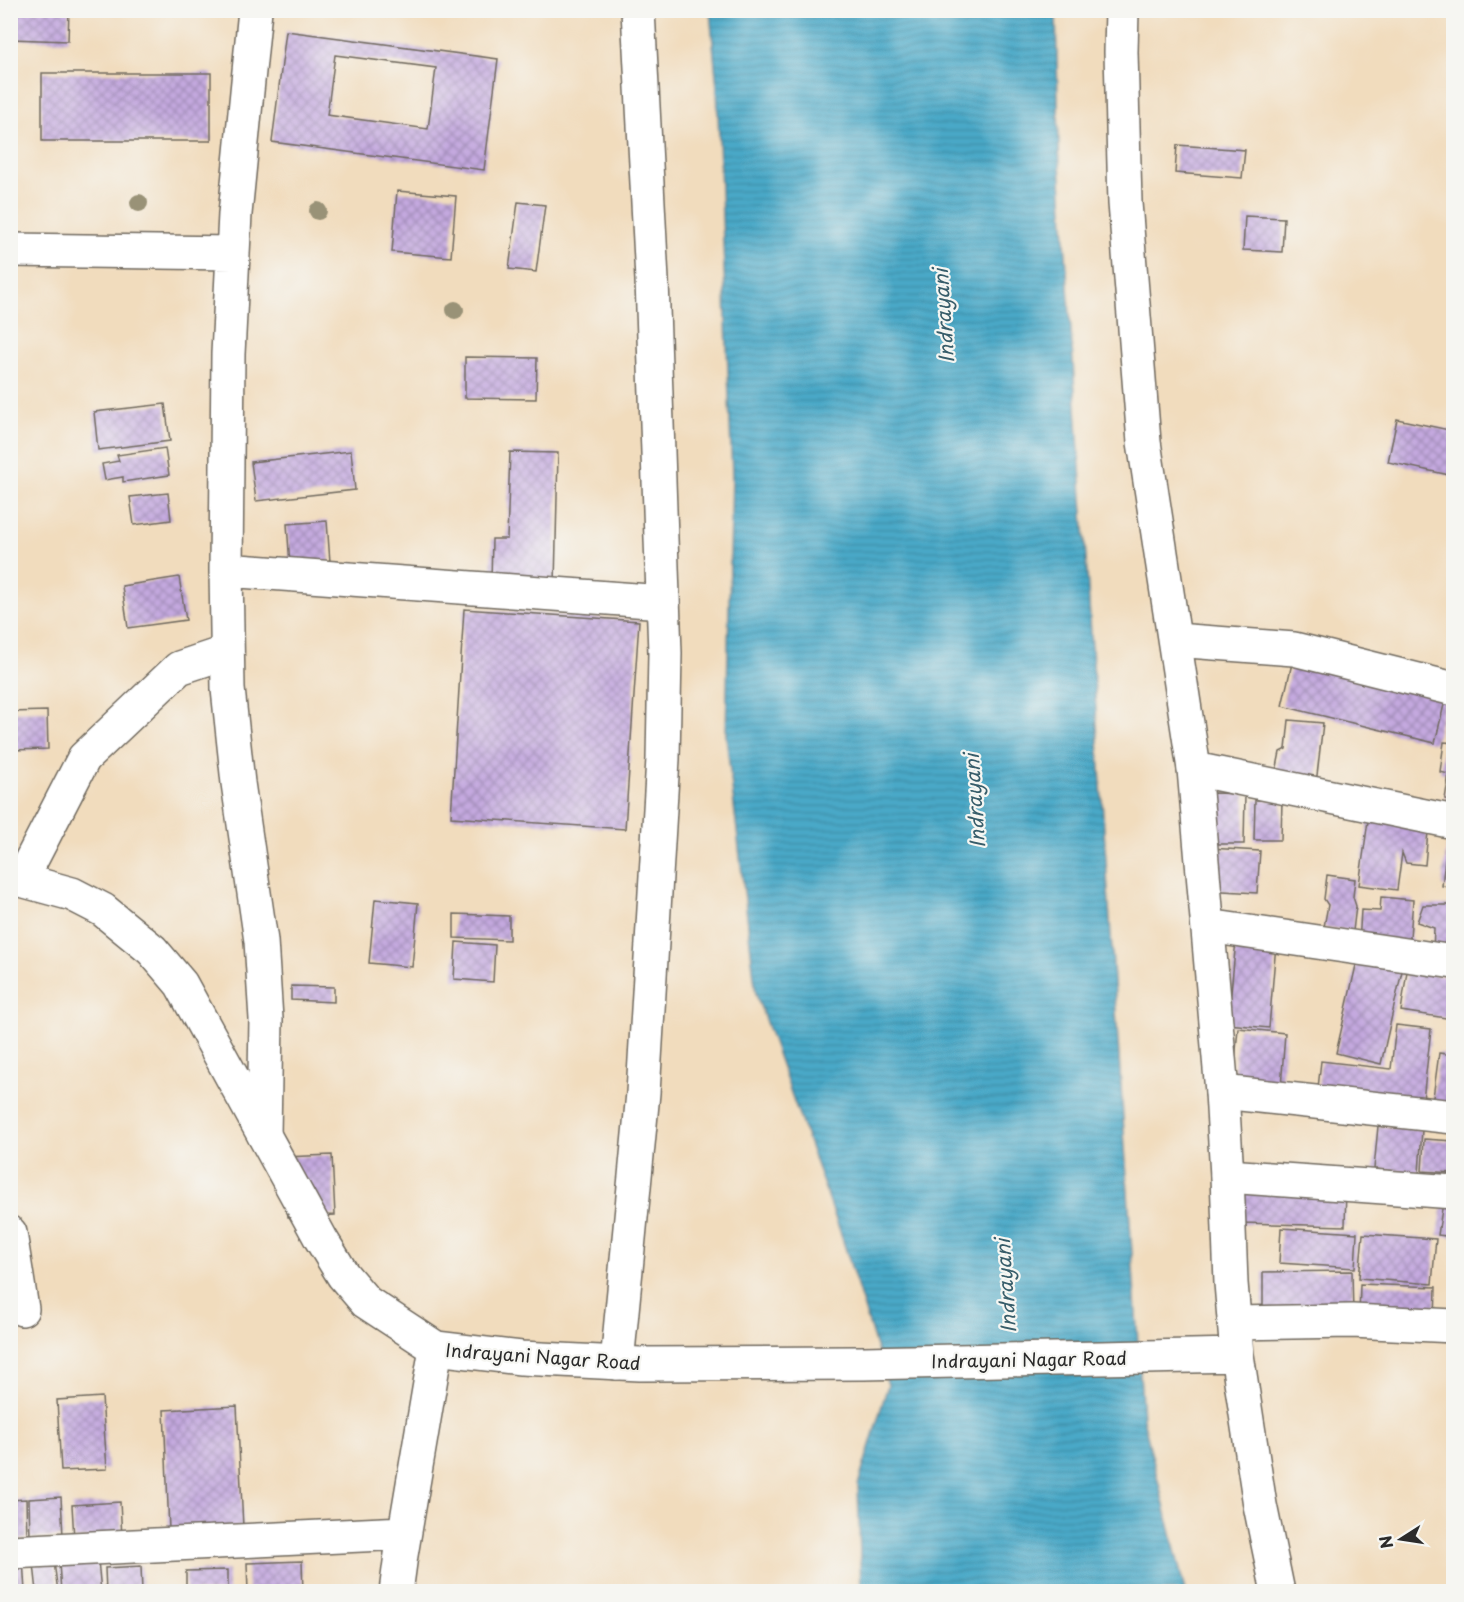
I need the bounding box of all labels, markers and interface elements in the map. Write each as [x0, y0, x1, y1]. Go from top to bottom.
water label: Indrayani [925, 265, 961, 364]
water label: Indrayani [956, 750, 992, 849]
water label: Indrayani [987, 1235, 1023, 1334]
street label: Indrayani Nagar Road [444, 1336, 642, 1376]
street label: Indrayani Nagar Road [931, 1344, 1127, 1374]
north arrow [1371, 1509, 1431, 1569]
text: N [1372, 1534, 1398, 1551]

